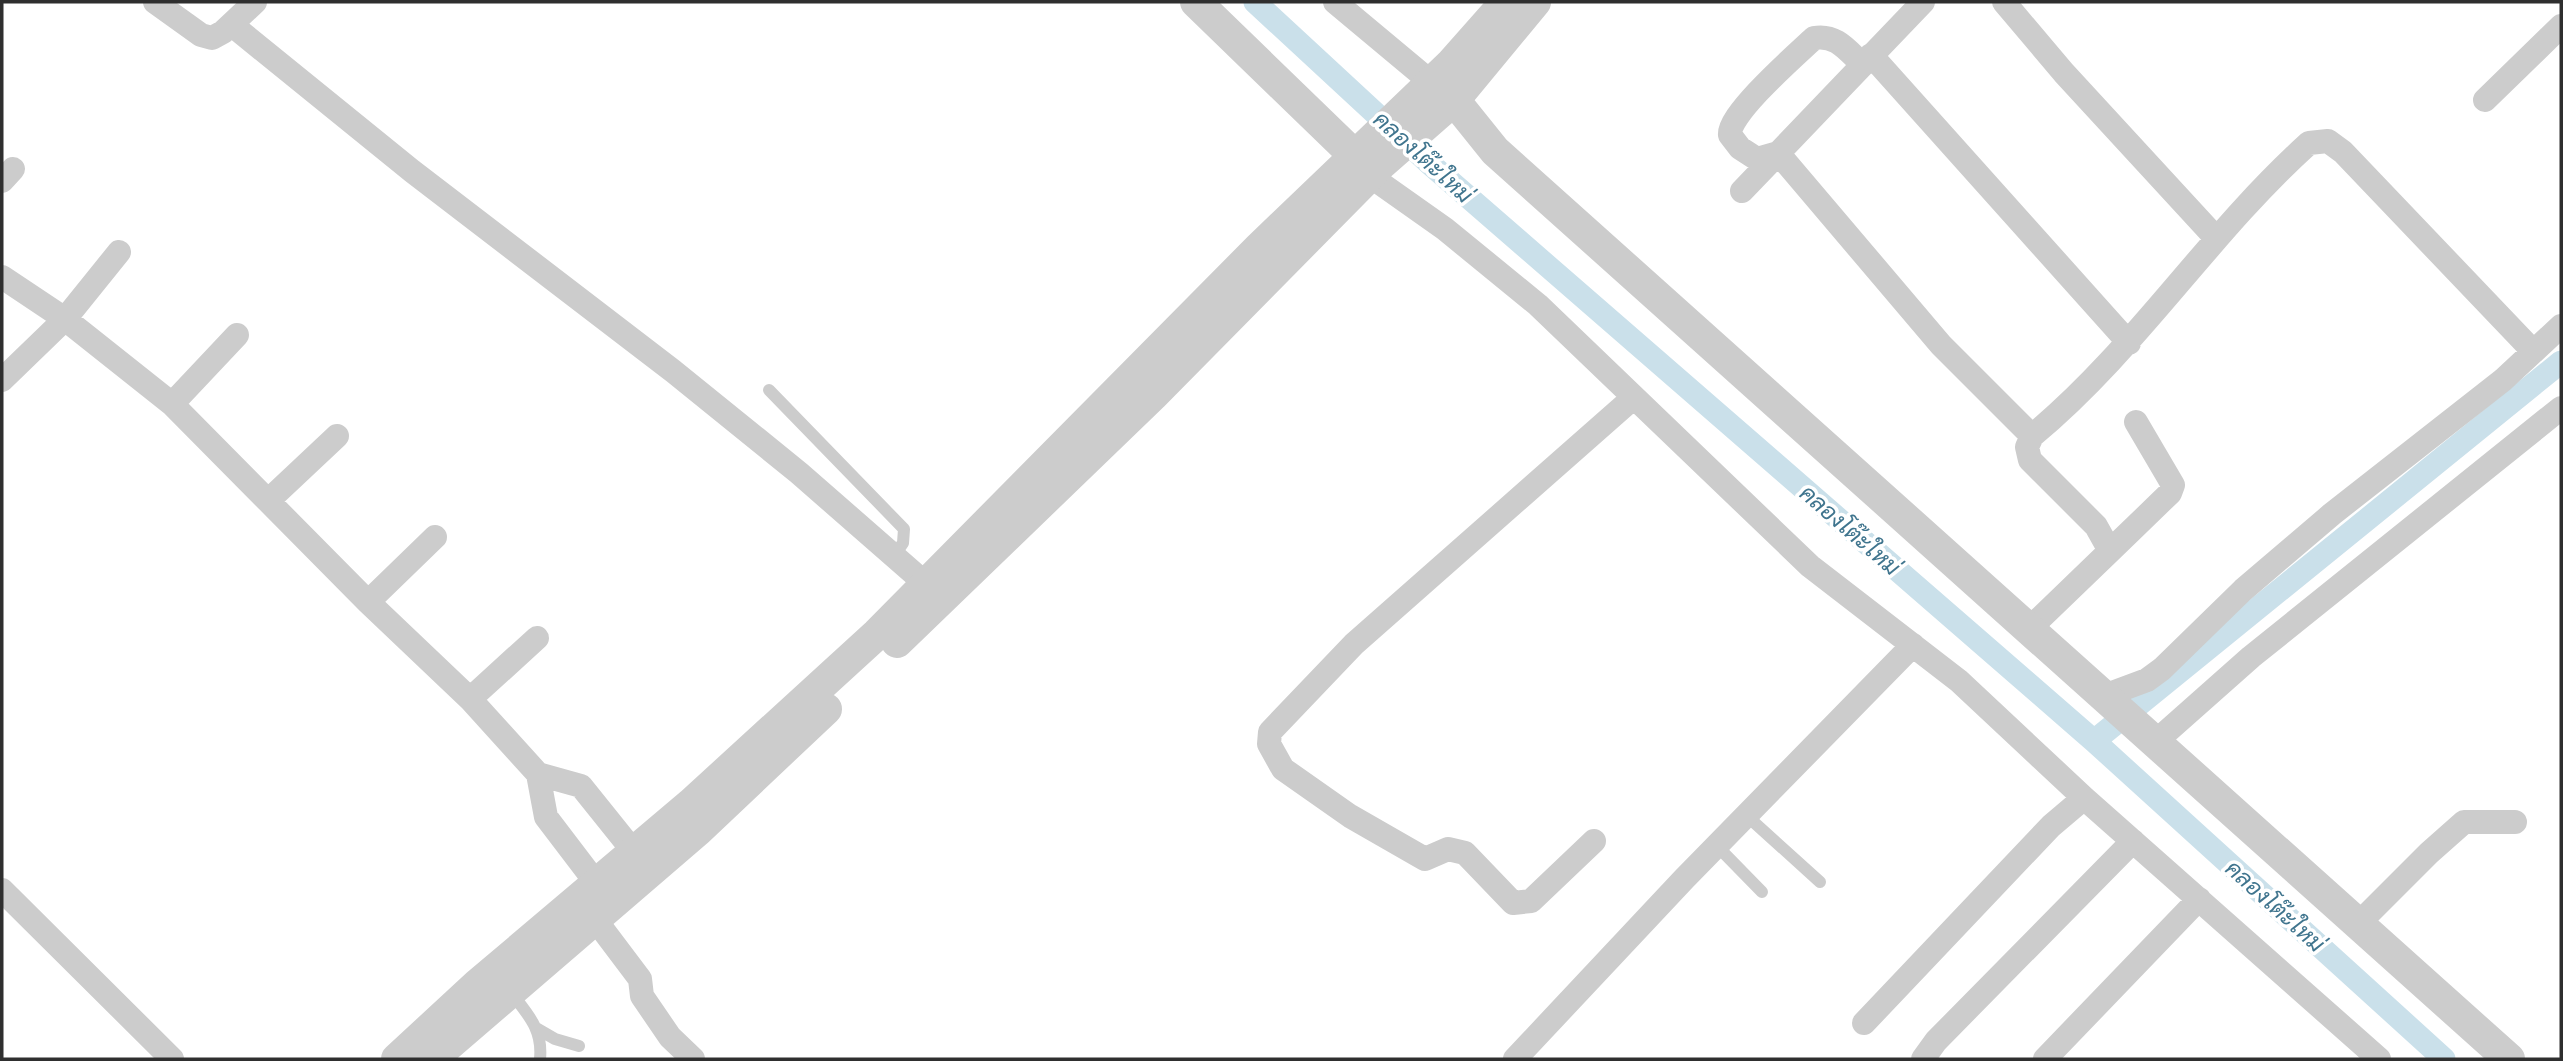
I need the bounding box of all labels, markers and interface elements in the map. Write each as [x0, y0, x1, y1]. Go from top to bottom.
water label: คลองโต๊ะใหม่ [1368, 104, 1480, 209]
water label: คลองโต๊ะใหม่ [1794, 477, 1908, 582]
water label: คลองโต๊ะใหม่ [2220, 853, 2332, 958]

